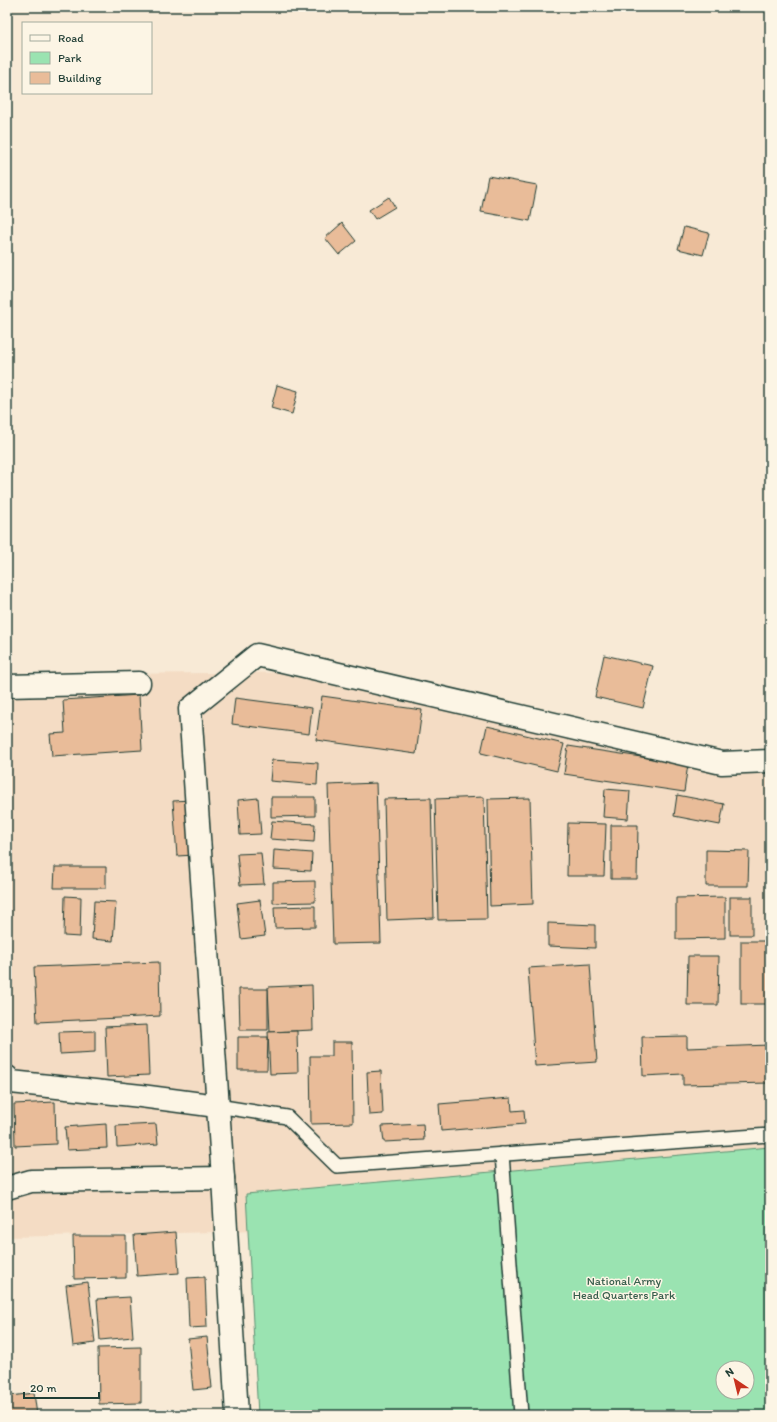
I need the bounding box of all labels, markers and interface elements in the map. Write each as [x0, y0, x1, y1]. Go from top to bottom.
legend [22, 22, 152, 94]
text: Road [58, 31, 84, 45]
text: Park [58, 51, 82, 65]
text: Building [58, 71, 102, 85]
park label: National Army Head Quarters Park [573, 1274, 676, 1302]
north arrow [715, 1360, 755, 1400]
text: N [723, 1365, 736, 1380]
scale bar [24, 1374, 99, 1400]
text: 20 m [30, 1381, 57, 1395]

